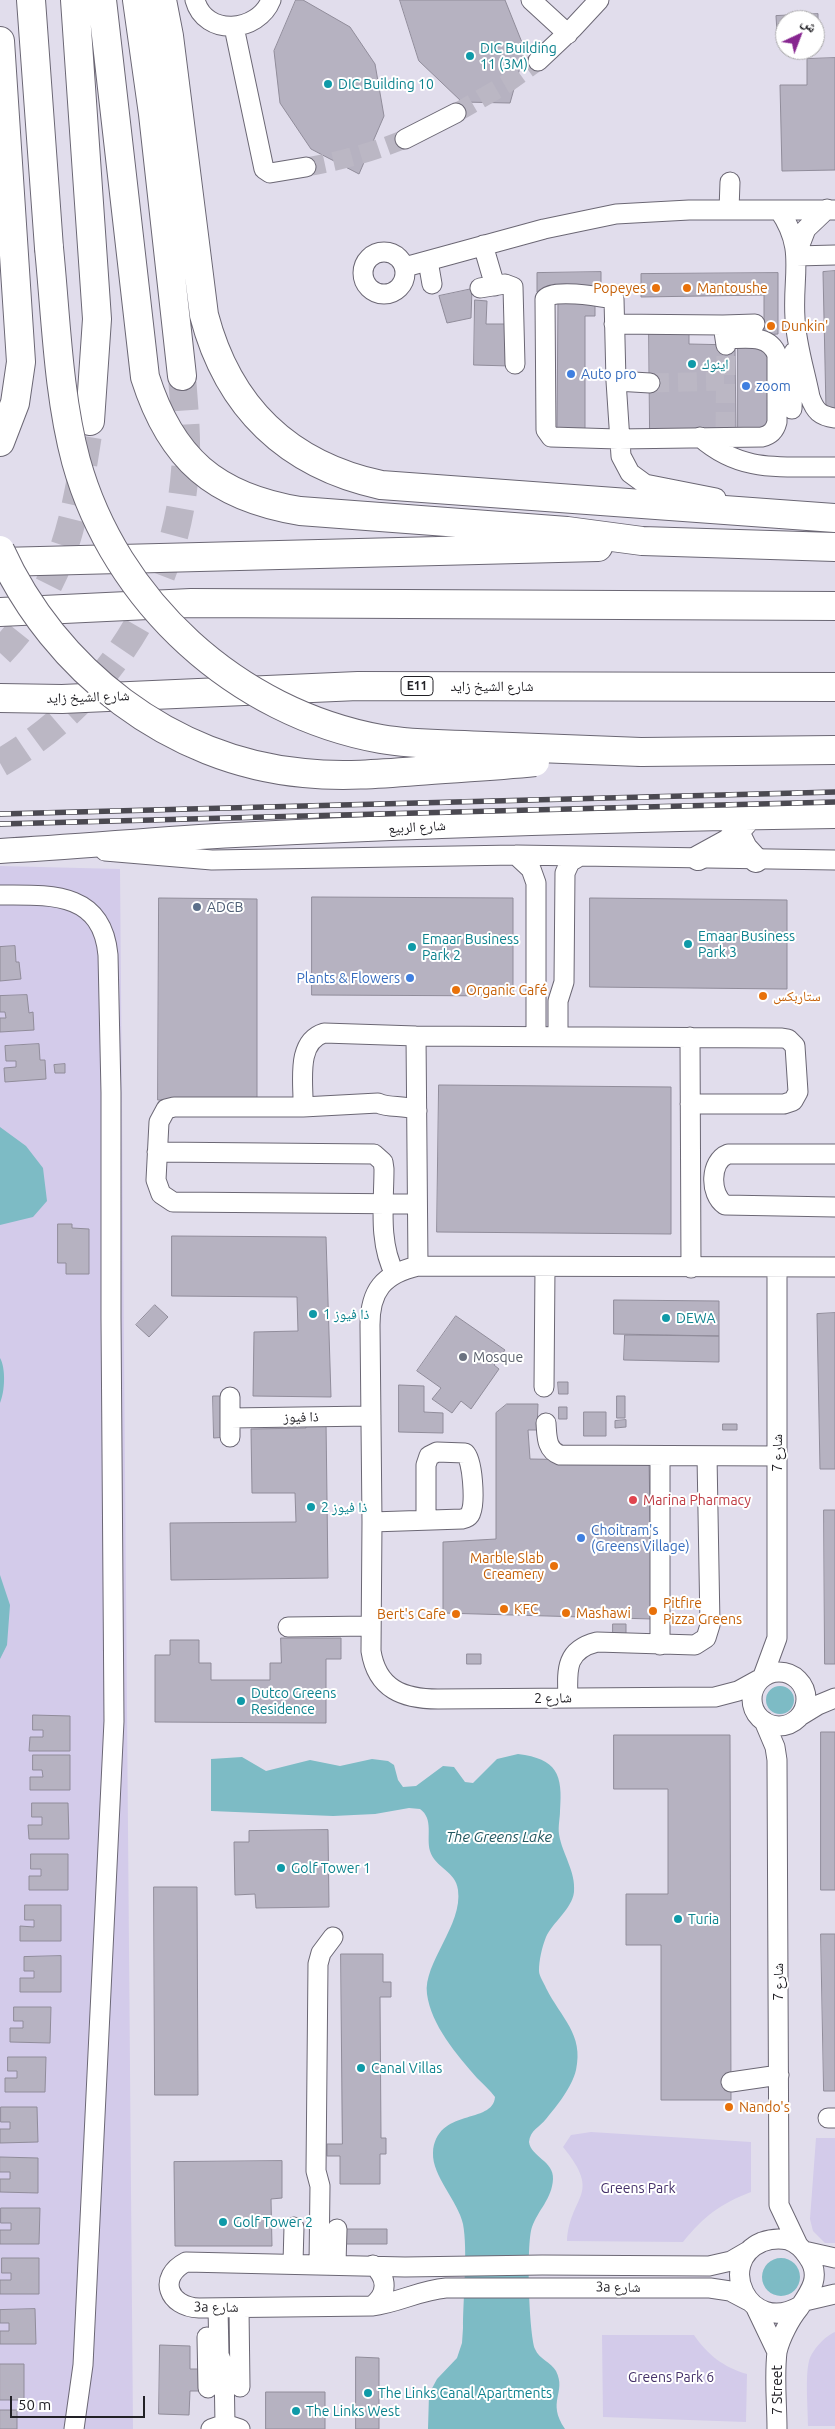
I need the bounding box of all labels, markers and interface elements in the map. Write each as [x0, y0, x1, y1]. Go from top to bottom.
north arrow [775, 10, 825, 60]
text: ش [799, 14, 820, 36]
place label: DIC Building 11 (3M) [480, 40, 557, 72]
marker: DIC Building 11 (3M) [464, 50, 476, 62]
place label: DIC Building 10 [338, 76, 434, 92]
marker: DIC Building 10 [322, 78, 334, 90]
place label: Popeyes [593, 280, 646, 296]
place label: Mantoushe [697, 280, 768, 296]
marker: Popeyes [650, 282, 662, 294]
marker: Mantoushe [681, 282, 693, 294]
place label: Dunkin' [781, 318, 828, 334]
marker: Dunkin' [765, 320, 777, 332]
place label: اينوك [702, 356, 729, 372]
marker: اينوك [686, 358, 698, 370]
place label: Auto pro [581, 366, 637, 382]
marker: Auto pro [565, 368, 577, 380]
place label: zoom [756, 378, 791, 394]
marker: zoom [740, 380, 752, 392]
road number: E11 [401, 676, 433, 696]
street label: شارع الشيخ زايد [450, 678, 534, 694]
street label: شارع الشيخ زايد [46, 687, 130, 707]
street label: شارع الربيع [388, 817, 446, 837]
place label: ADCB [207, 899, 243, 915]
marker: ADCB [191, 901, 203, 913]
place label: Emaar Business Park 3 [698, 928, 795, 960]
place label: Emaar Business Park 2 [422, 931, 519, 964]
marker: Emaar Business Park 3 [682, 938, 694, 950]
marker: Emaar Business Park 2 [406, 941, 418, 953]
place label: Plants & Flowers [296, 970, 400, 986]
marker: Plants & Flowers [404, 972, 416, 984]
place label: Organic Café [466, 982, 547, 998]
marker: Organic Café [450, 984, 462, 996]
place label: ستاربكس [773, 988, 821, 1004]
marker: ستاربكس [757, 990, 769, 1002]
place label: ذا فيوز 1 [323, 1306, 369, 1322]
marker: ذا فيوز 1 [307, 1308, 319, 1320]
place label: DEWA [676, 1310, 716, 1326]
marker: DEWA [660, 1312, 672, 1324]
place label: Mosque [473, 1349, 523, 1365]
marker: Mosque [457, 1351, 469, 1363]
street label: ذا فيوز [283, 1408, 319, 1426]
street label: شارع 7 [769, 1434, 785, 1472]
place label: Marina Pharmacy [643, 1492, 751, 1508]
marker: Marina Pharmacy [627, 1494, 639, 1506]
place label: ذا فيوز 2 [321, 1499, 367, 1515]
marker: ذا فيوز 2 [305, 1501, 317, 1513]
place label: Choitram's (Greens Village) [591, 1522, 690, 1554]
marker: Choitram's (Greens Village) [575, 1532, 587, 1544]
place label: Marble Slab Creamery [470, 1550, 544, 1582]
marker: Marble Slab Creamery [548, 1560, 560, 1572]
place label: Pitfire Pizza Greens [663, 1595, 742, 1628]
place label: KFC [514, 1601, 538, 1617]
marker: KFC [498, 1603, 510, 1615]
place label: Mashawi [576, 1605, 631, 1621]
marker: Pitfire Pizza Greens [647, 1605, 659, 1617]
place label: Bert's Cafe [377, 1606, 446, 1622]
marker: Mashawi [560, 1607, 572, 1619]
marker: Bert's Cafe [450, 1608, 462, 1620]
place label: Dutco Greens Residence [251, 1685, 336, 1718]
street label: شارع 2 [534, 1689, 572, 1707]
marker: Dutco Greens Residence [235, 1695, 247, 1707]
water label: The Greens Lake [446, 1828, 552, 1846]
place label: Golf Tower 1 [291, 1860, 371, 1876]
marker: Golf Tower 1 [275, 1862, 287, 1874]
place label: Turia [688, 1911, 719, 1927]
marker: Turia [672, 1913, 684, 1925]
street label: شارع 7 [770, 1963, 786, 2001]
place label: Canal Villas [371, 2060, 442, 2076]
marker: Canal Villas [355, 2062, 367, 2074]
place label: Nando's [739, 2099, 790, 2115]
marker: Nando's [723, 2101, 735, 2113]
park label: Greens Park [600, 2180, 676, 2196]
place label: Golf Tower 2 [233, 2214, 313, 2230]
marker: Golf Tower 2 [217, 2216, 229, 2228]
street label: 3a شارع [595, 2278, 641, 2296]
street label: 3a شارع [193, 2298, 239, 2316]
street label: 7 Street [769, 2365, 785, 2415]
park label: Greens Park 6 [628, 2369, 714, 2385]
place label: The Links Canal Apartments [378, 2385, 552, 2401]
scale bar [12, 2386, 148, 2418]
marker: The Links Canal Apartments [362, 2387, 374, 2399]
text: 50 m [18, 2396, 51, 2413]
place label: The Links West [306, 2403, 400, 2419]
marker: The Links West [290, 2405, 302, 2417]

